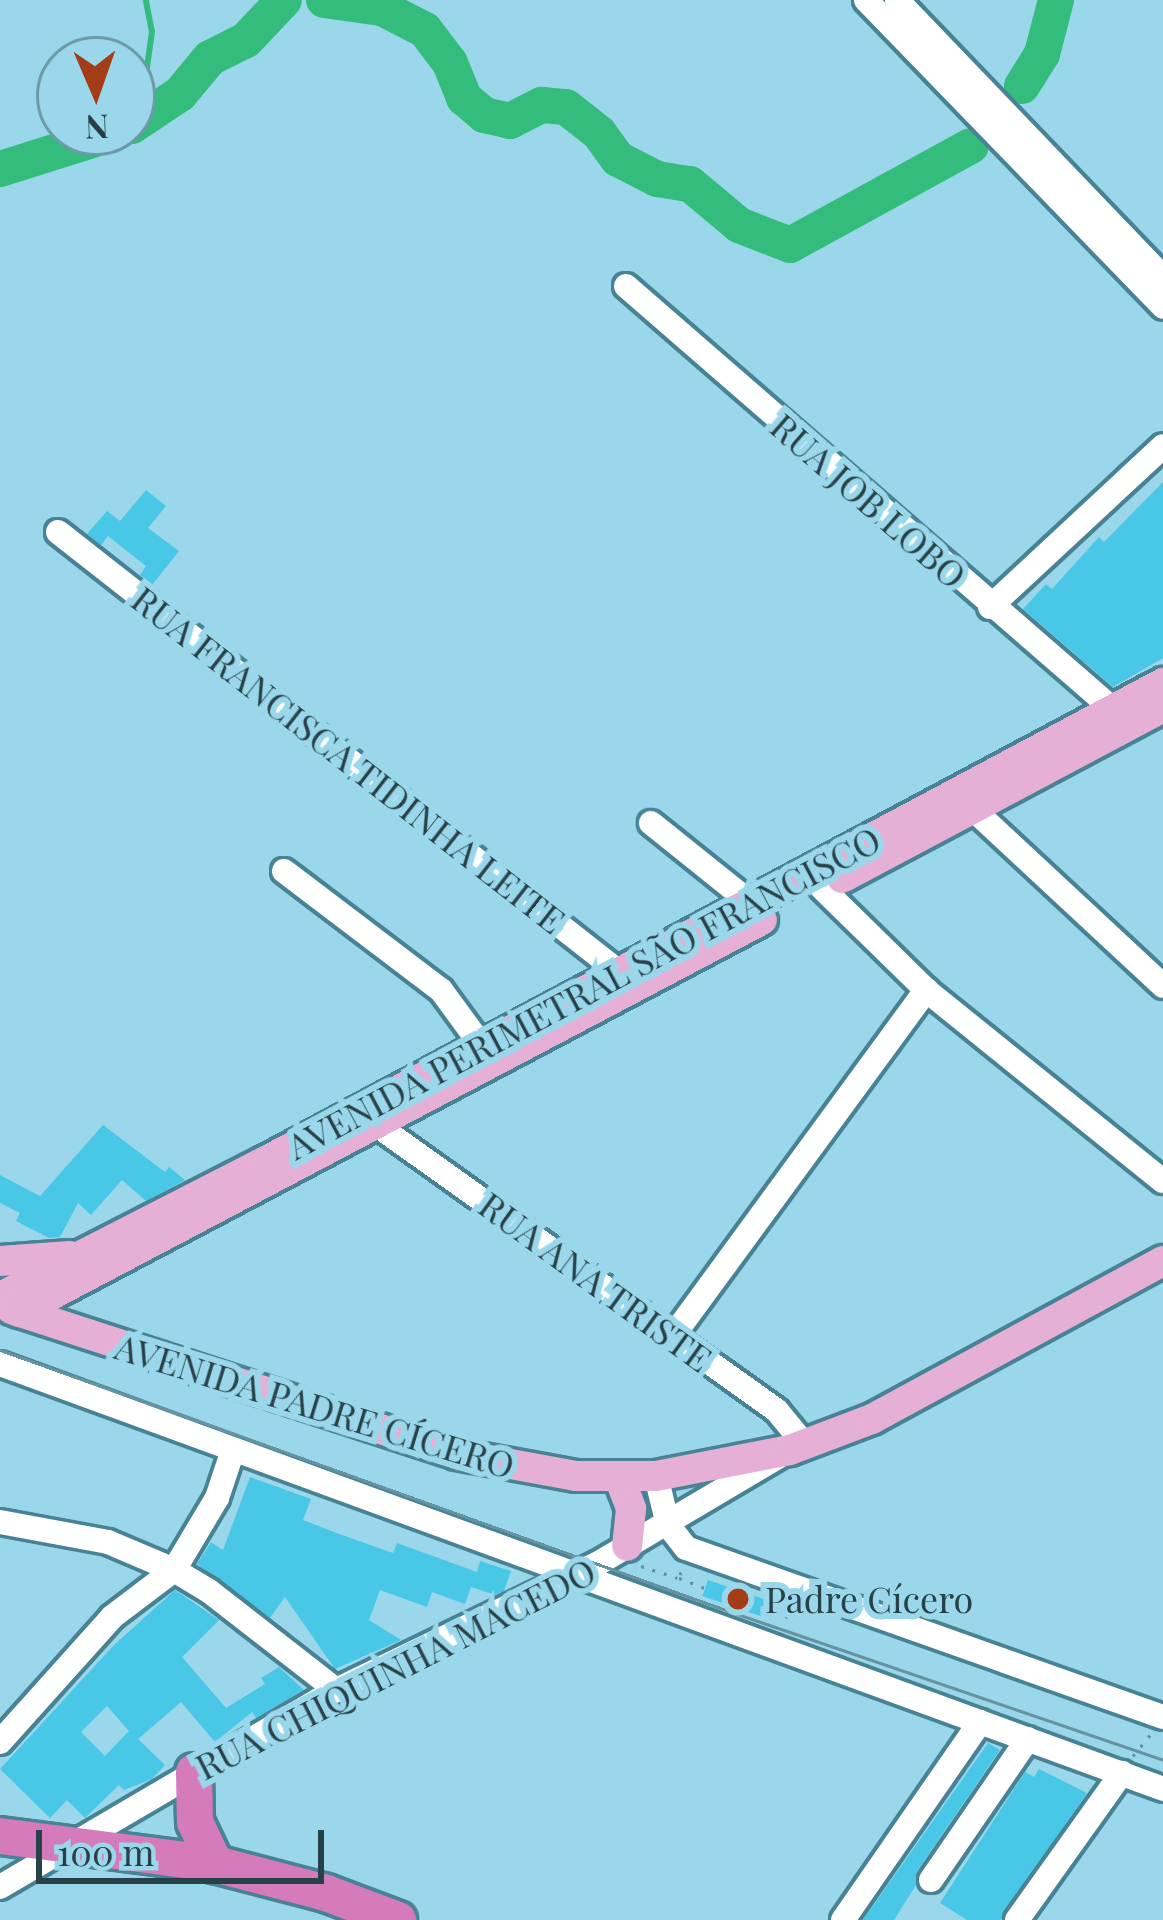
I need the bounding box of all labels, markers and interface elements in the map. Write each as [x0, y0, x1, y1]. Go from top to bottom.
north arrow [36, 36, 156, 156]
text: N [84, 107, 110, 151]
street label: RUA JOB LOBO [763, 404, 975, 596]
street label: RUA FRANCISCA TIDINHA LEITE [124, 576, 574, 942]
street label: AVENIDA PERIMETRAL SÃO FRANCISCO [279, 817, 887, 1167]
street label: RUA ANA TRISTE [471, 1182, 721, 1380]
street label: AVENIDA PADRE CÍCERO [110, 1324, 520, 1486]
street label: RUA CHIQUINHA MACEDO [188, 1548, 602, 1788]
place label: Padre Cícero [765, 1577, 973, 1621]
marker: Padre Cícero [722, 1583, 754, 1615]
scale bar [42, 1806, 330, 1880]
text: 100 m [57, 1827, 154, 1875]

